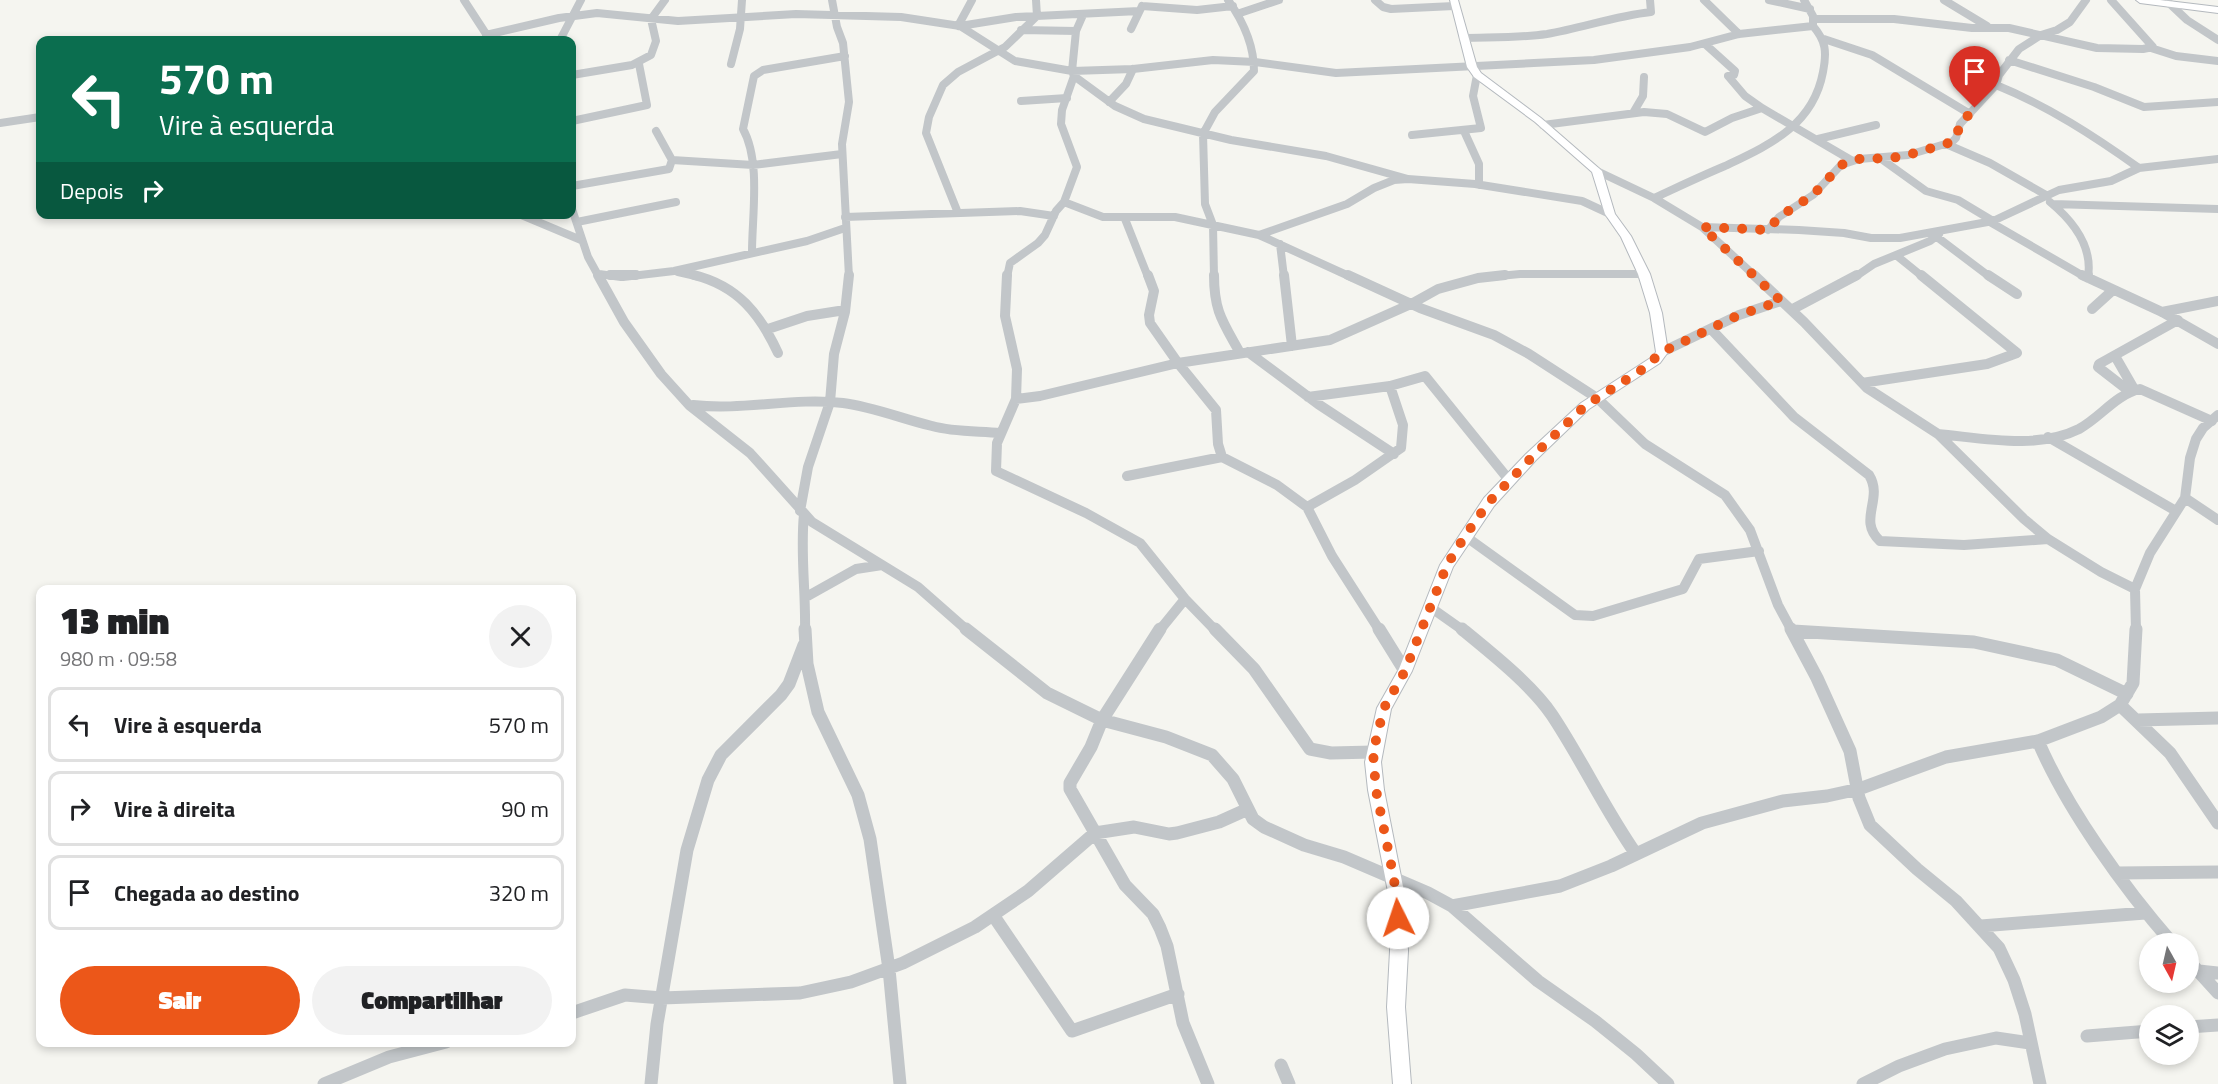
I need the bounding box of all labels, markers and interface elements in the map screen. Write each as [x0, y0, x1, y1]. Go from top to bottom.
text: 570 m [159, 46, 274, 110]
pin [1949, 46, 2000, 108]
icon: arrive [1958, 55, 1991, 88]
icon: left [60, 60, 138, 138]
text: Vire à esquerda [159, 104, 334, 145]
text: Depois [60, 174, 124, 208]
icon: right [136, 174, 169, 207]
text: 13 min [60, 593, 169, 648]
button: close [489, 605, 552, 668]
text: 980 m · 09:58 [60, 643, 177, 674]
icon: left [63, 708, 96, 741]
text: Vire à esquerda [114, 708, 262, 742]
text: 570 m [489, 708, 549, 742]
icon: right [63, 792, 96, 825]
text: Vire à direita [114, 792, 235, 826]
text: 90 m [501, 792, 549, 826]
icon: arrive [63, 876, 96, 909]
text: Chegada ao destino [114, 876, 300, 910]
text: 320 m [489, 876, 549, 910]
position arrow [1366, 886, 1430, 950]
north arrow [2139, 933, 2199, 993]
map controls [2139, 933, 2199, 1065]
button: Sair [60, 966, 300, 1035]
button: Compartilhar [312, 966, 552, 1035]
button: layers [2139, 1005, 2199, 1065]

